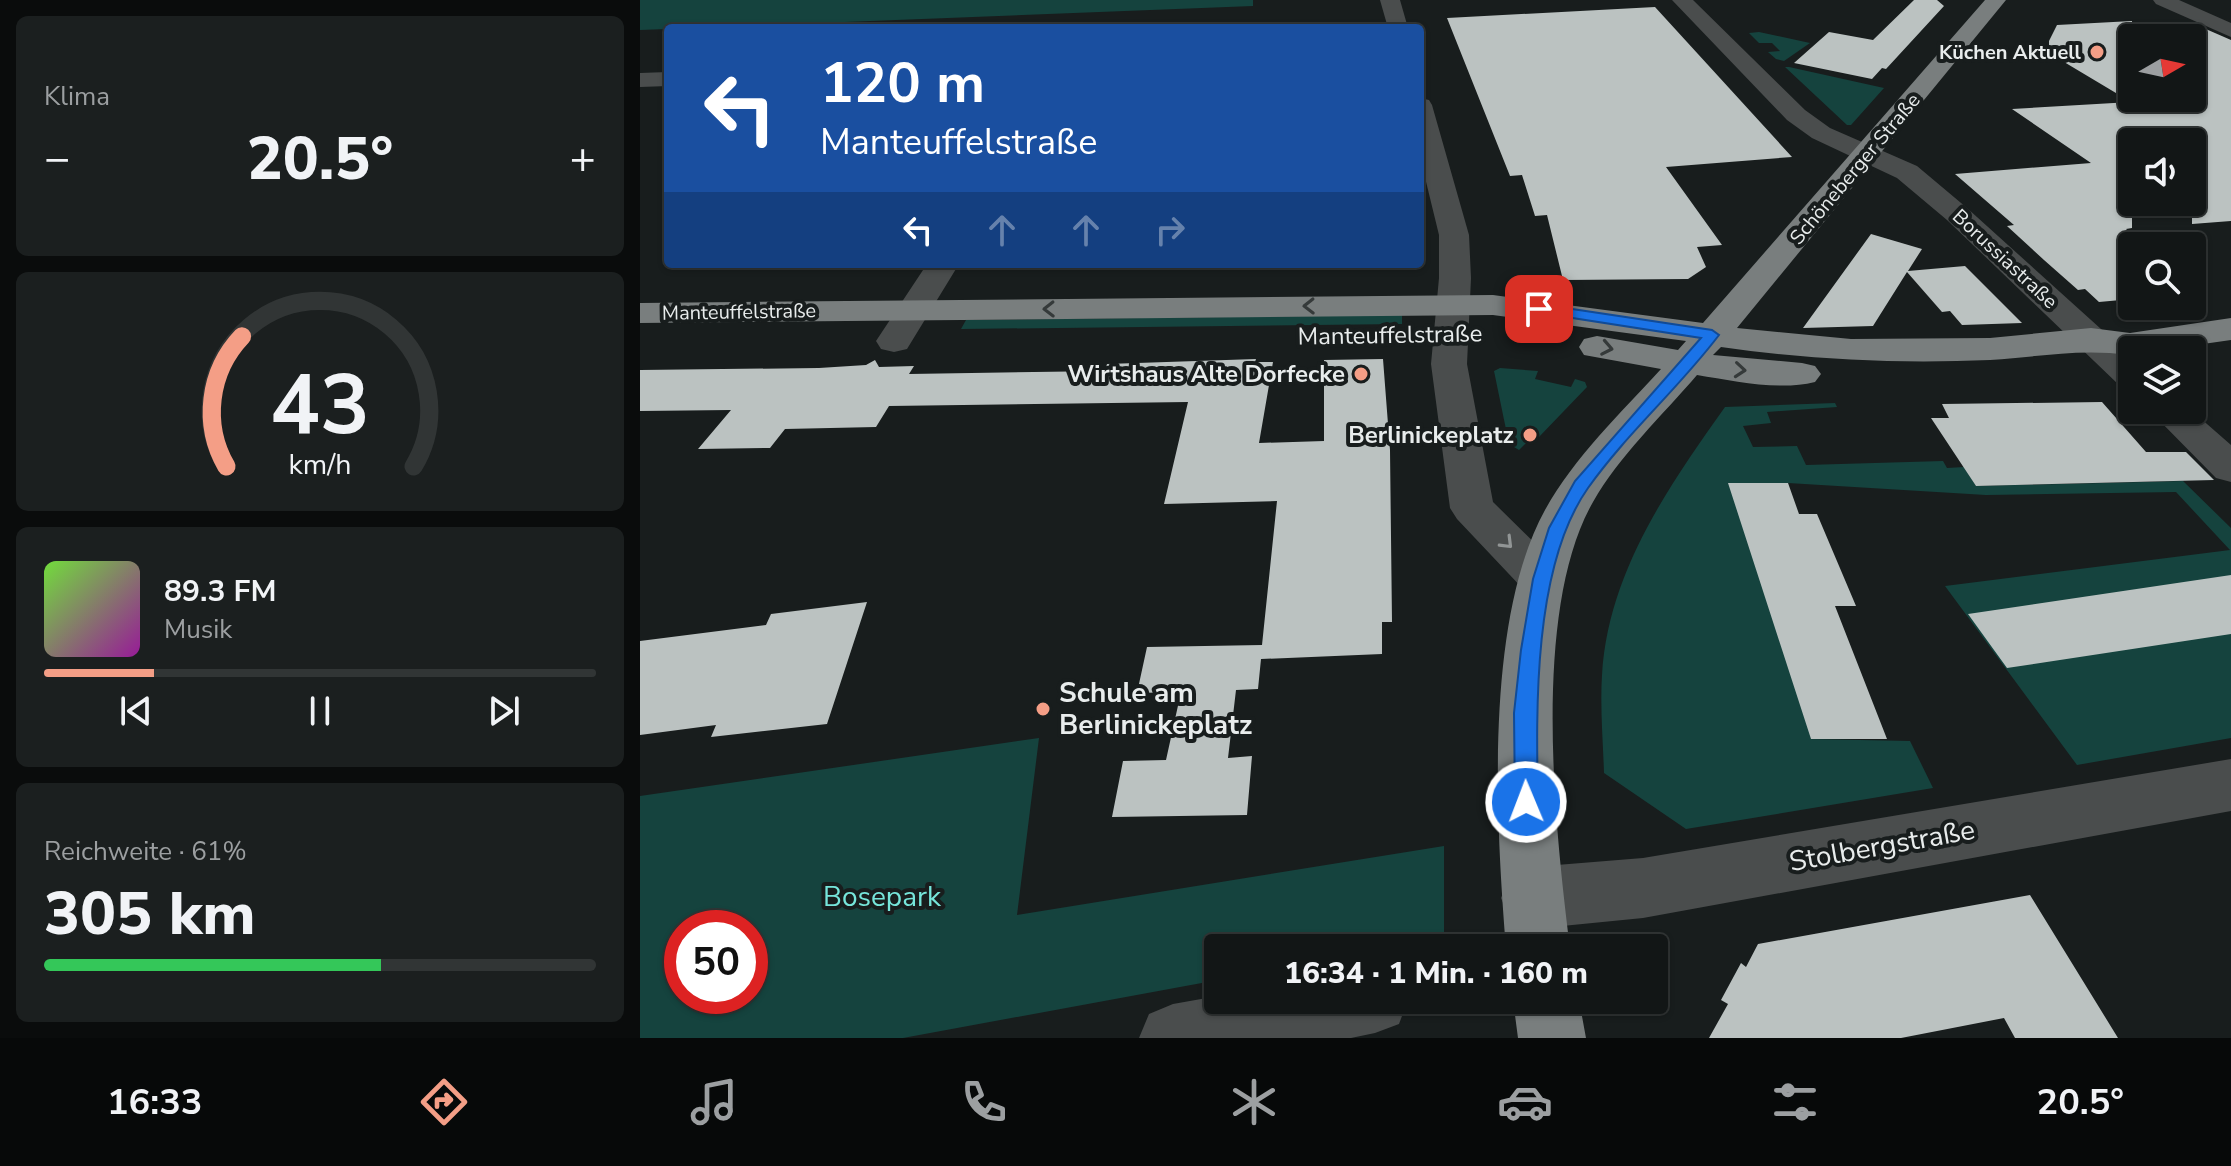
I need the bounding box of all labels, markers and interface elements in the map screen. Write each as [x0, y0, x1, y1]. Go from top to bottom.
north arrow [2118, 24, 2206, 112]
map controls [2118, 24, 2206, 424]
place label: Küchen Aktuell [1939, 39, 2082, 66]
marker: Küchen Aktuell [2088, 43, 2106, 61]
text: 120 m [820, 45, 985, 122]
icon: left [688, 56, 792, 160]
text: Klima [44, 79, 110, 114]
street label: Schöneberger Straße [1784, 88, 1926, 250]
text: 20.5° [247, 118, 393, 200]
text: Manteuffelstraße [820, 118, 1097, 167]
button: sound [2118, 128, 2206, 216]
text: − [44, 129, 70, 189]
text: + [570, 129, 596, 189]
street label: Borussiastraße [1947, 203, 2063, 315]
icon: left [896, 208, 940, 252]
icon: ahead [980, 208, 1024, 252]
icon: ahead [1064, 208, 1108, 252]
icon: right [1148, 208, 1192, 252]
button: search [2118, 232, 2206, 320]
pin [1505, 275, 1573, 343]
icon: arrive [1517, 287, 1561, 331]
street label: Manteuffelstraße [662, 297, 816, 327]
one-way arrow [1302, 297, 1315, 315]
one-way arrow [1042, 300, 1055, 318]
street label: Manteuffelstraße [1297, 317, 1483, 353]
button: layers [2118, 336, 2206, 424]
one-way arrow [1600, 339, 1614, 356]
text: 43 [270, 349, 370, 462]
place label: Wirtshaus Alte Dorfecke [1068, 358, 1345, 390]
one-way arrow [1734, 361, 1747, 378]
marker: Wirtshaus Alte Dorfecke [1352, 365, 1370, 383]
place label: Berlinickeplatz [1348, 419, 1514, 451]
marker: Berlinickeplatz [1521, 426, 1539, 444]
text: km/h [289, 445, 351, 484]
one-way arrow [1498, 534, 1512, 548]
text: 89.3 FM [164, 571, 276, 612]
text: Musik [164, 612, 232, 647]
place label: Schule am Berlinickeplatz [1059, 674, 1252, 744]
icon: previous [114, 689, 158, 733]
icon: pause [298, 689, 342, 733]
icon: next [482, 689, 526, 733]
marker: Schule am Berlinickeplatz [1034, 700, 1052, 718]
position arrow [1484, 760, 1568, 844]
street label: Stolbergstraße [1786, 811, 1978, 881]
text: Reichweite · 61% [44, 834, 247, 869]
text: 305 km [44, 873, 256, 955]
park label: Bosepark [823, 878, 942, 916]
speed limit sign: 50 [664, 910, 768, 1014]
text: 16:34 · 1 Min. · 160 m [1284, 953, 1588, 994]
icon: directions [416, 1074, 472, 1130]
icon: music [686, 1074, 742, 1130]
icon: phone [956, 1074, 1012, 1130]
icon: climate [1226, 1074, 1282, 1130]
icon: car [1497, 1074, 1553, 1130]
icon: filters [1767, 1074, 1823, 1130]
text: 16:33 [107, 1078, 202, 1127]
text: 20.5° [2037, 1078, 2124, 1127]

